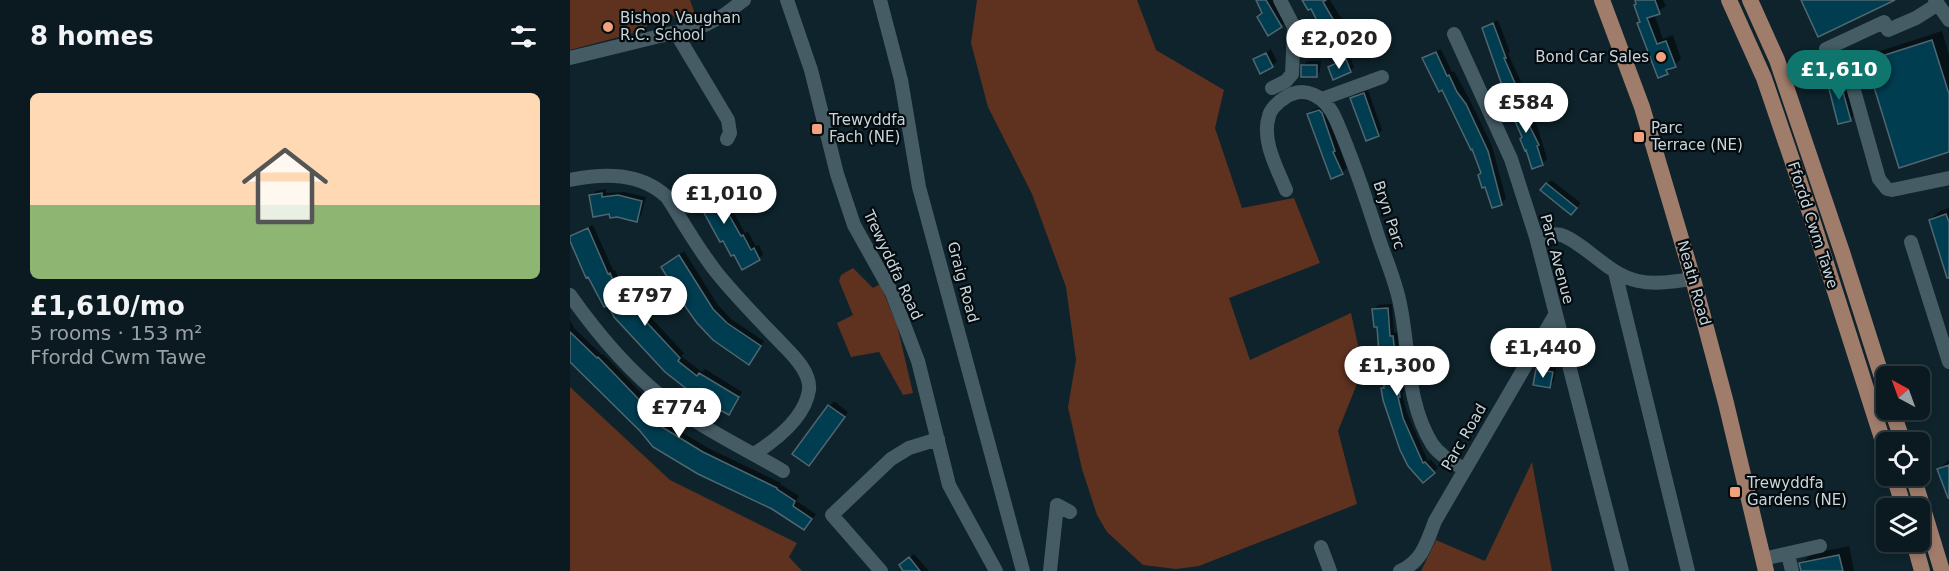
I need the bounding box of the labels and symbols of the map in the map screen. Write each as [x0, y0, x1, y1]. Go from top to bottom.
place label: Bishop Vaughan R.C. School [620, 9, 741, 44]
pin: £2,020 [1290, 19, 1388, 70]
marker: Bishop Vaughan R.C. School [601, 20, 615, 34]
place label: Bond Car Sales [1535, 48, 1649, 66]
marker: Bond Car Sales [1654, 50, 1668, 64]
pin: £1,610 [1790, 50, 1888, 101]
pin: £584 [1490, 83, 1562, 134]
place label: Trewyddfa Fach (NE) [828, 111, 906, 146]
place label: Parc Terrace (NE) [1650, 119, 1743, 154]
marker: Trewyddfa Fach (NE) [810, 122, 824, 136]
marker: Parc Terrace (NE) [1632, 130, 1646, 144]
street label: Ffordd Cwm Tawe [1784, 159, 1842, 291]
pin: £1,010 [675, 174, 773, 225]
street label: Bryn Parc [1369, 178, 1409, 252]
street label: Trewyddfa Road [859, 206, 926, 323]
street label: Parc Avenue [1536, 212, 1578, 306]
street label: Neath Road [1673, 238, 1715, 328]
street label: Graig Road [944, 240, 982, 324]
pin: £797 [609, 276, 681, 327]
pin: £1,440 [1494, 328, 1592, 379]
pin: £1,300 [1348, 346, 1446, 397]
north arrow [1876, 366, 1930, 420]
pin: £774 [643, 388, 715, 439]
street label: Parc Road [1438, 400, 1490, 474]
place label: Trewyddfa Gardens (NE) [1746, 474, 1847, 509]
marker: Trewyddfa Gardens (NE) [1728, 485, 1742, 499]

